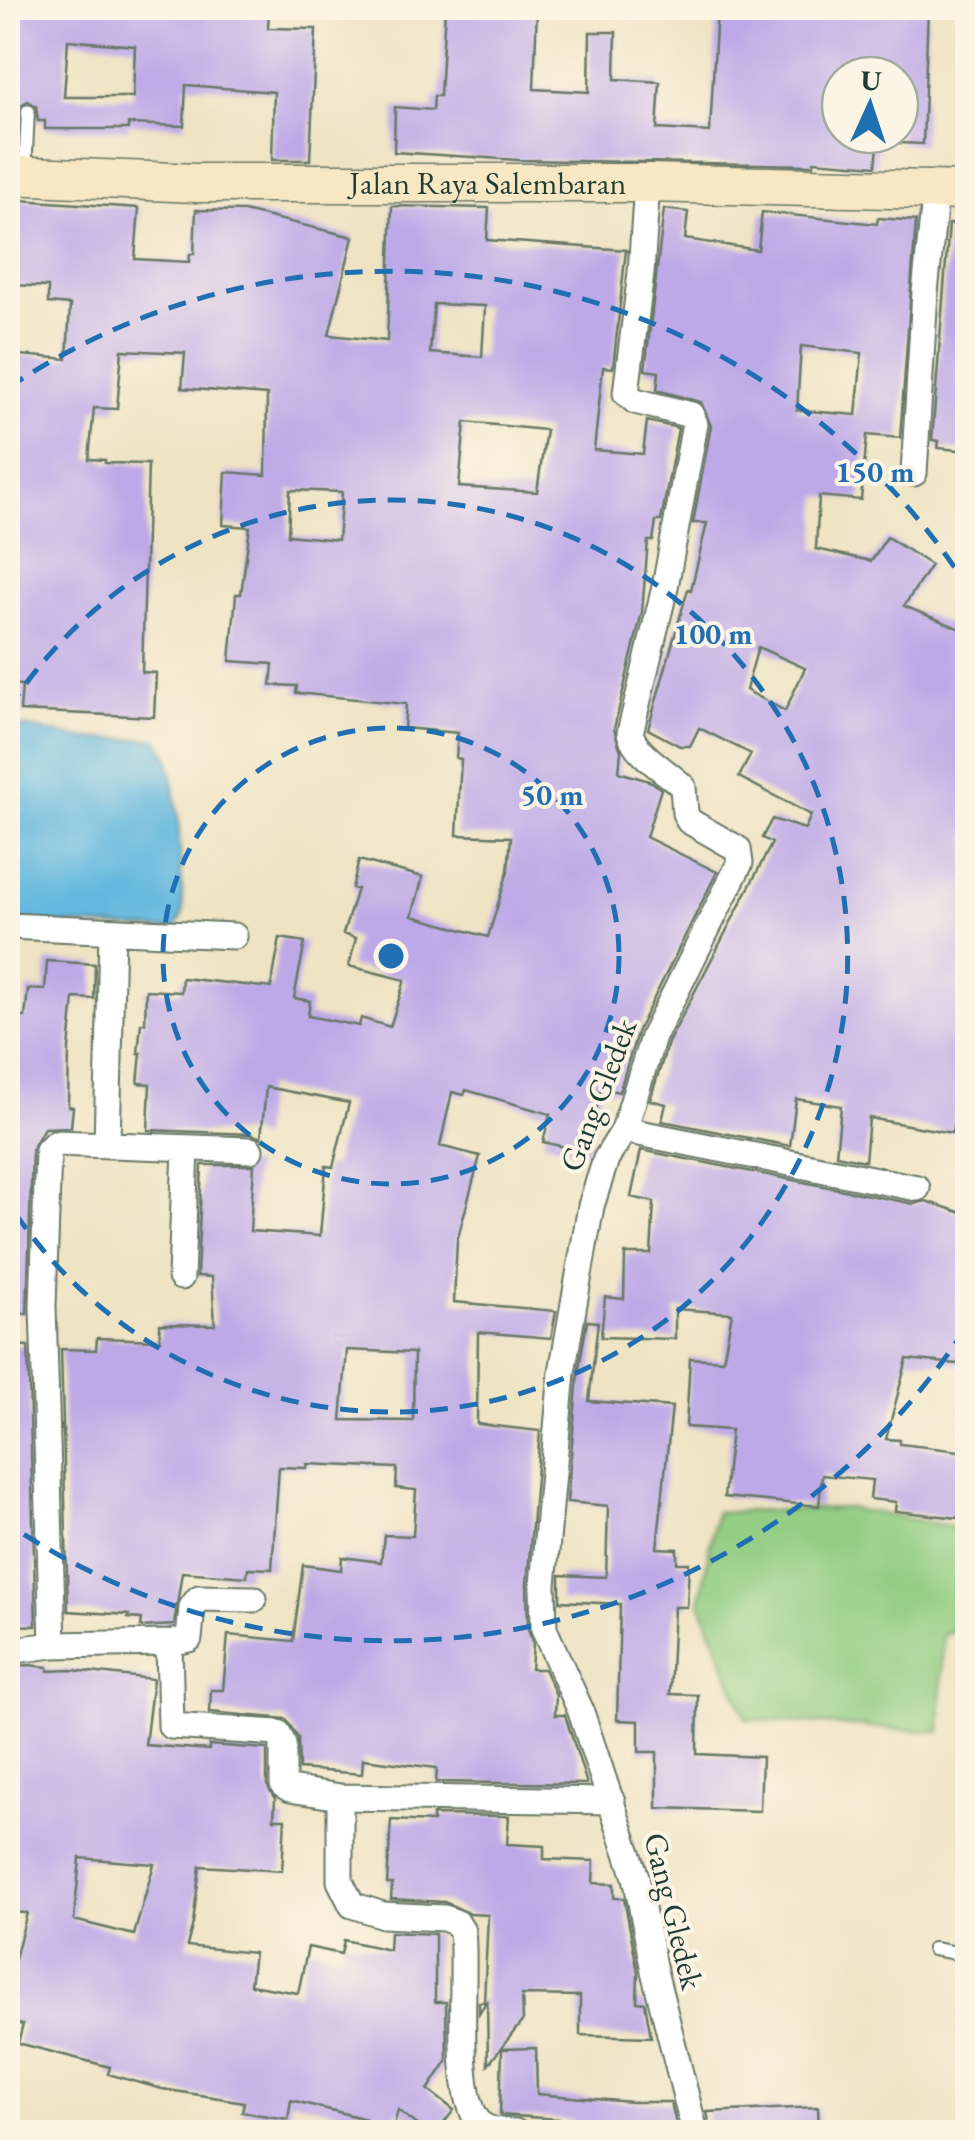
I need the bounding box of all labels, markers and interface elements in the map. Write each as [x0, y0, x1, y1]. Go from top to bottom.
north arrow [820, 55, 920, 155]
text: U [860, 62, 883, 99]
street label: Jalan Raya Salembaran [346, 162, 627, 204]
text: 150 m [836, 452, 914, 491]
text: 100 m [674, 614, 752, 653]
text: 50 m [520, 775, 584, 814]
centre of rings [373, 938, 409, 974]
street label: Gang Gledek [550, 1012, 647, 1177]
street label: Gang Gledek [634, 1828, 714, 1995]

